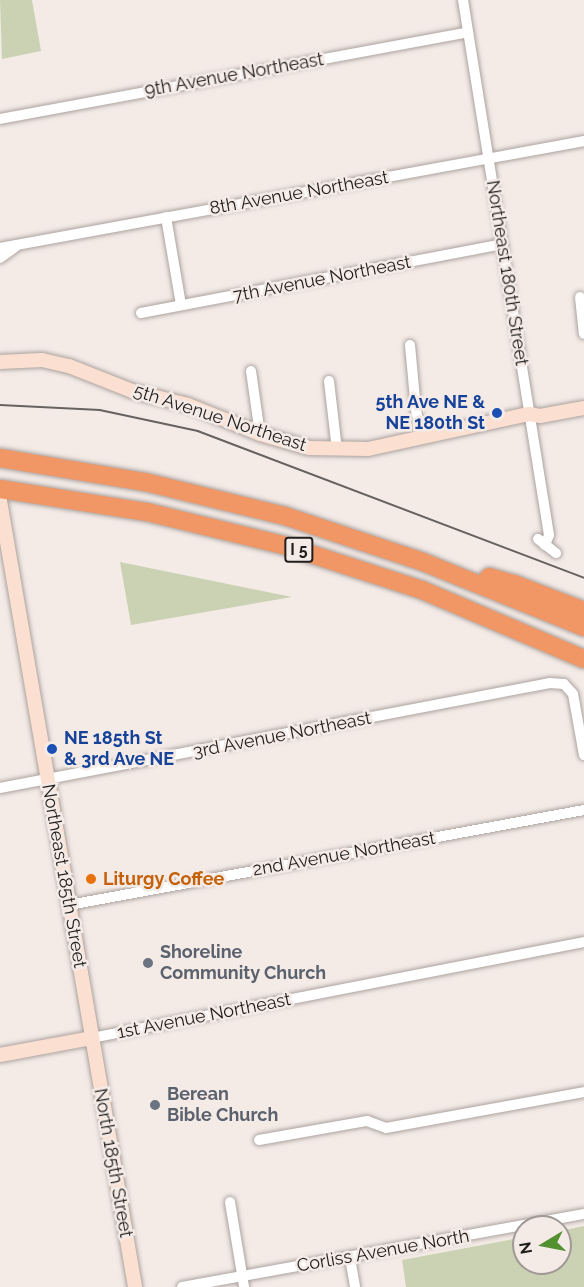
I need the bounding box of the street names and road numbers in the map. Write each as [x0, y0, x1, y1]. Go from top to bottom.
street label: 9th Avenue Northeast [143, 49, 325, 101]
street label: 8th Avenue Northeast [208, 167, 390, 219]
street label: Northeast 180th Street [482, 179, 532, 367]
street label: 7th Avenue Northeast [231, 251, 413, 307]
street label: 5th Avenue Northeast [131, 380, 309, 456]
road number: I 5 [284, 537, 314, 563]
street label: 3rd Avenue Northeast [191, 707, 373, 763]
street label: Northeast 185th Street [37, 782, 91, 970]
street label: 2nd Avenue Northeast [251, 827, 437, 881]
street label: 1st Avenue Northeast [115, 988, 293, 1044]
street label: North 185th Street [89, 1087, 137, 1239]
street label: Corliss Avenue North [295, 1225, 471, 1277]

